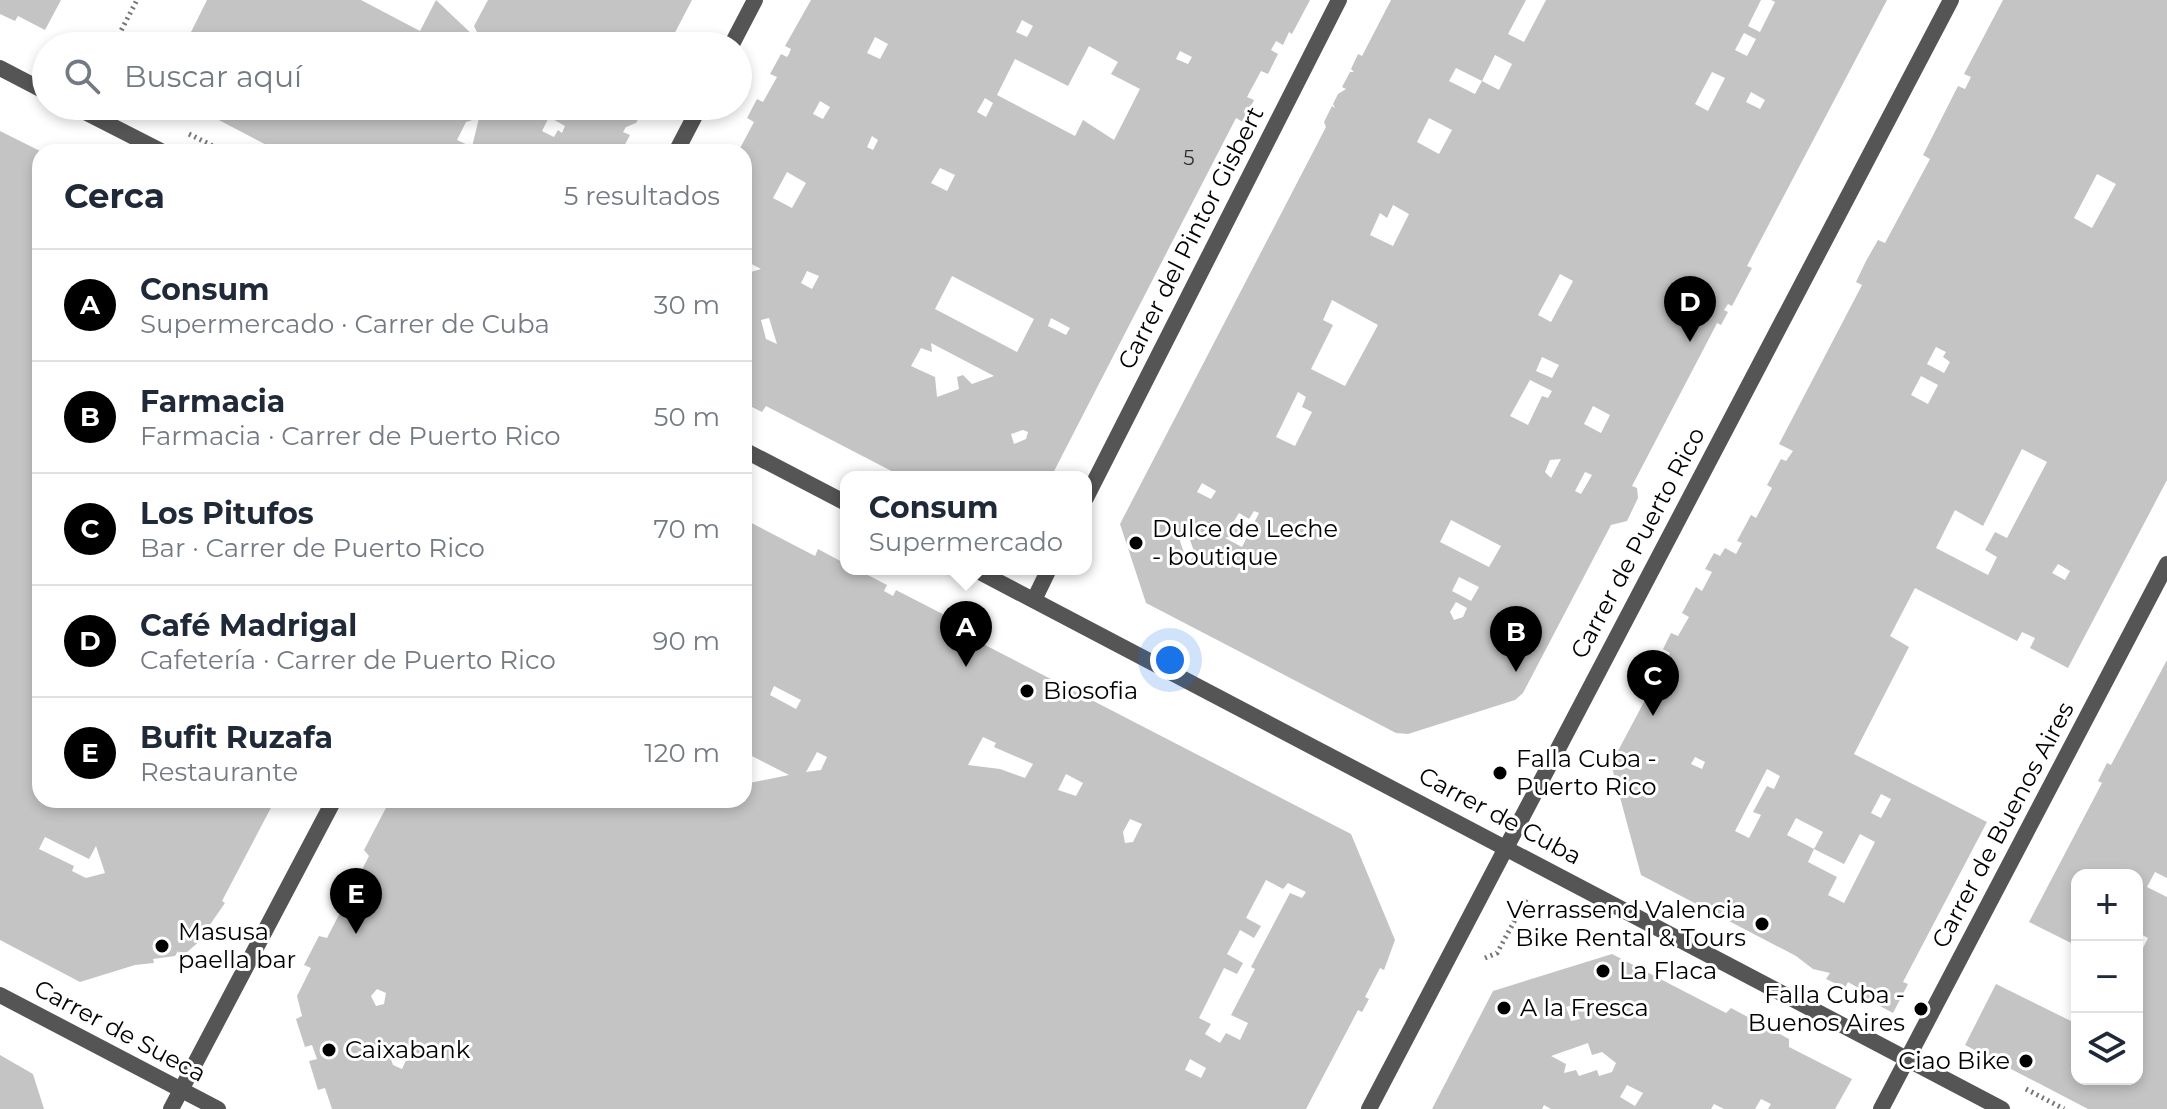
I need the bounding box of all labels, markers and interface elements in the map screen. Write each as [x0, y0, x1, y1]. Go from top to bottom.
search box [32, 32, 752, 120]
icon: search [60, 54, 104, 98]
text: Buscar aquí [124, 58, 302, 95]
street label: Carrer del Pintor Gisbert [1112, 101, 1270, 374]
house number: 5 [1183, 146, 1195, 170]
text: Cerca [64, 175, 165, 217]
text: 5 resultados [564, 180, 720, 212]
text: Consum [140, 271, 270, 308]
pin: D [1664, 276, 1716, 342]
text: A [80, 289, 100, 321]
text: 30 m [654, 289, 720, 321]
text: Supermercado · Carrer de Cuba [140, 308, 550, 340]
text: Farmacia [140, 383, 285, 420]
text: B [80, 401, 100, 433]
text: 50 m [654, 401, 720, 433]
text: Farmacia · Carrer de Puerto Rico [140, 420, 561, 452]
street label: Carrer de Puerto Rico [1564, 422, 1711, 663]
popup [840, 471, 1092, 575]
text: Consum [869, 489, 998, 526]
text: Los Pitufos [140, 495, 314, 532]
text: C [81, 513, 99, 545]
text: 70 m [654, 513, 720, 545]
place label: Dulce de Leche - boutique [1152, 514, 1338, 571]
text: Supermercado [869, 526, 1063, 558]
text: Bar · Carrer de Puerto Rico [140, 532, 485, 564]
marker: Dulce de Leche - boutique [1127, 534, 1145, 552]
pin: A [940, 601, 992, 667]
pin: B [1490, 606, 1542, 672]
text: Café Madrigal [140, 607, 357, 644]
text: D [79, 625, 101, 657]
text: 90 m [653, 625, 720, 657]
your location [1150, 640, 1190, 680]
text: Cafetería · Carrer de Puerto Rico [140, 644, 556, 676]
pin: C [1627, 650, 1679, 716]
place label: Biosofia [1043, 676, 1138, 705]
marker: Biosofia [1018, 682, 1036, 700]
street label: Carrer de Buenos Aires [1925, 697, 2080, 953]
text: Bufit Ruzafa [140, 719, 333, 756]
text: E [81, 737, 99, 769]
text: 120 m [644, 737, 720, 769]
place label: Falla Cuba - Puerto Rico [1516, 744, 1657, 801]
text: Restaurante [140, 756, 298, 788]
street label: Carrer de Cuba [1414, 760, 1587, 871]
marker: Falla Cuba - Puerto Rico [1491, 764, 1509, 782]
pin: E [330, 868, 382, 934]
map controls [2071, 869, 2143, 1085]
button: + [2071, 869, 2143, 941]
place label: Verrassend Valencia Bike Rental & Tours [1506, 895, 1746, 952]
marker: Verrassend Valencia Bike Rental & Tours [1753, 915, 1771, 933]
place label: Masusa paella bar [178, 917, 296, 974]
marker: Masusa paella bar [153, 937, 171, 955]
button: − [2071, 941, 2143, 1013]
place label: La Flaca [1619, 956, 1717, 985]
marker: La Flaca [1594, 962, 1612, 980]
street label: Carrer de Sueca [29, 973, 211, 1088]
place label: Falla Cuba - Buenos Aires [1748, 980, 1905, 1037]
place label: A la Fresca [1520, 993, 1649, 1022]
marker: A la Fresca [1495, 999, 1513, 1017]
marker: Falla Cuba - Buenos Aires [1912, 1000, 1930, 1018]
button: layers [2071, 1013, 2143, 1085]
place label: Caixabank [345, 1035, 471, 1064]
marker: Caixabank [320, 1041, 338, 1059]
place label: Ciao Bike [1898, 1046, 2010, 1075]
marker: Ciao Bike [2017, 1052, 2035, 1070]

